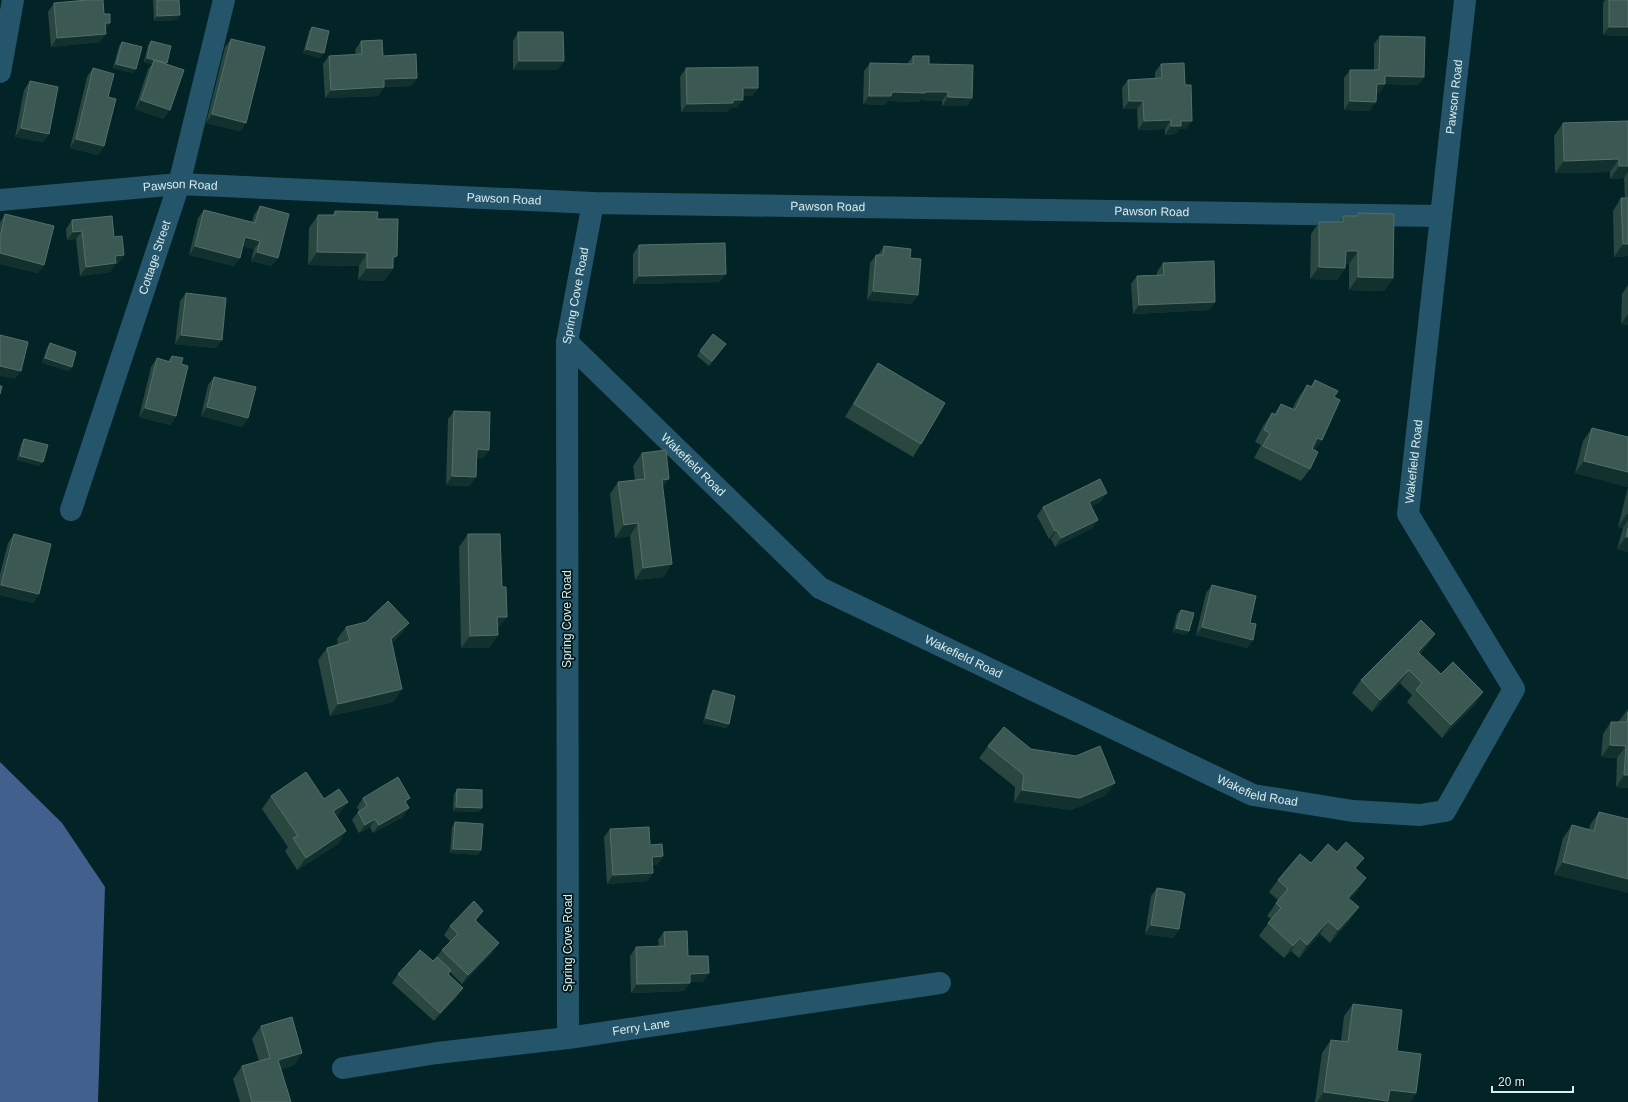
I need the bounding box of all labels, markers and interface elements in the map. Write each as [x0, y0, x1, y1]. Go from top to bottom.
street label: Pawson Road [1443, 59, 1465, 135]
street label: Pawson Road [142, 177, 218, 194]
street label: Pawson Road [466, 190, 542, 208]
street label: Pawson Road [790, 199, 865, 214]
street label: Pawson Road [1114, 204, 1189, 219]
street label: Cottage Street [136, 218, 174, 296]
street label: Spring Cove Road [560, 246, 592, 345]
street label: Wakefield Road [1402, 419, 1425, 504]
street label: Wakefield Road [658, 430, 728, 499]
street label: Spring Cove Road [560, 570, 574, 668]
street label: Wakefield Road [922, 632, 1005, 681]
street label: Wakefield Road [1215, 772, 1299, 809]
street label: Spring Cove Road [561, 894, 575, 992]
street label: Ferry Lane [611, 1016, 671, 1038]
scale bar [1492, 1068, 1573, 1094]
text: 20 m [1498, 1075, 1525, 1089]

